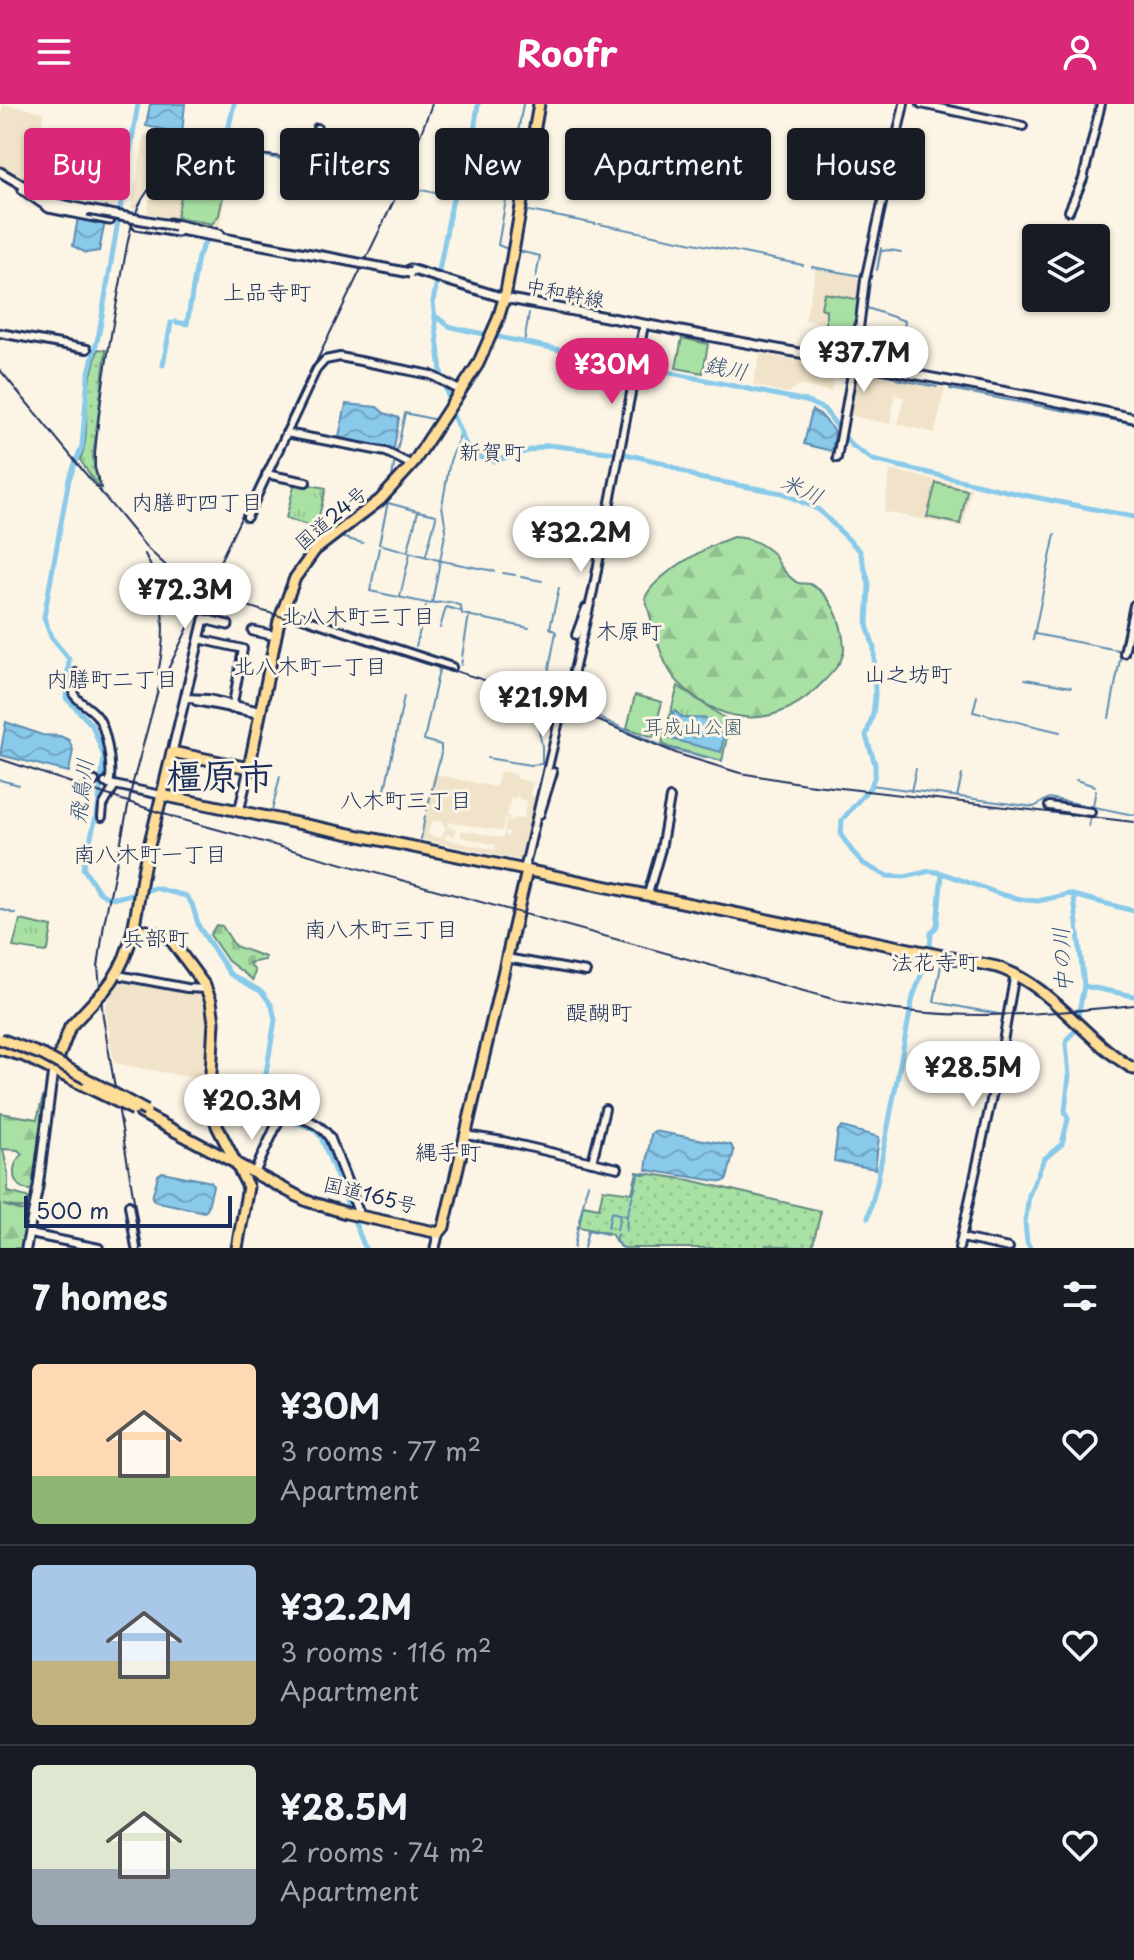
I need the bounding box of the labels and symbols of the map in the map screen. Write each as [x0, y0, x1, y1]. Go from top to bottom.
street label: 中和幹線 [523, 270, 607, 314]
district label: 上品寺町 [223, 274, 311, 307]
pin: ¥37.7M [799, 326, 929, 394]
pin: ¥30M [565, 338, 659, 406]
water label: 銭川 [701, 346, 751, 387]
district label: 新賀町 [459, 434, 525, 467]
water label: 米川 [776, 463, 830, 512]
street label: 国道24号 [287, 478, 373, 557]
district label: 内膳町四丁目 [131, 484, 263, 517]
pin: ¥32.2M [516, 506, 646, 574]
pin: ¥72.3M [120, 563, 250, 631]
district label: 北八木町三丁目 [281, 598, 435, 631]
district label: 木原町 [596, 613, 662, 646]
district label: 北八木町一丁目 [233, 648, 387, 681]
district label: 山之坊町 [864, 656, 952, 689]
district label: 内膳町二丁目 [46, 661, 178, 694]
pin: ¥21.9M [478, 671, 608, 739]
park label: 耳成山公園 [643, 711, 743, 741]
district label: 橿原市 [166, 747, 274, 801]
water label: 飛鳥川 [59, 756, 100, 826]
district label: 八木町三丁目 [340, 782, 472, 815]
district label: 南八木町一丁目 [73, 836, 227, 869]
district label: 南八木町三丁目 [304, 911, 458, 944]
district label: 兵部町 [123, 920, 189, 953]
water label: 中の川 [1042, 926, 1079, 994]
district label: 法花寺町 [891, 944, 979, 977]
district label: 醍醐町 [566, 994, 632, 1027]
pin: ¥28.5M [908, 1041, 1038, 1109]
pin: ¥20.3M [187, 1074, 317, 1142]
district label: 縄手町 [415, 1134, 481, 1167]
street label: 国道165号 [320, 1168, 420, 1220]
scale bar [24, 1192, 232, 1228]

